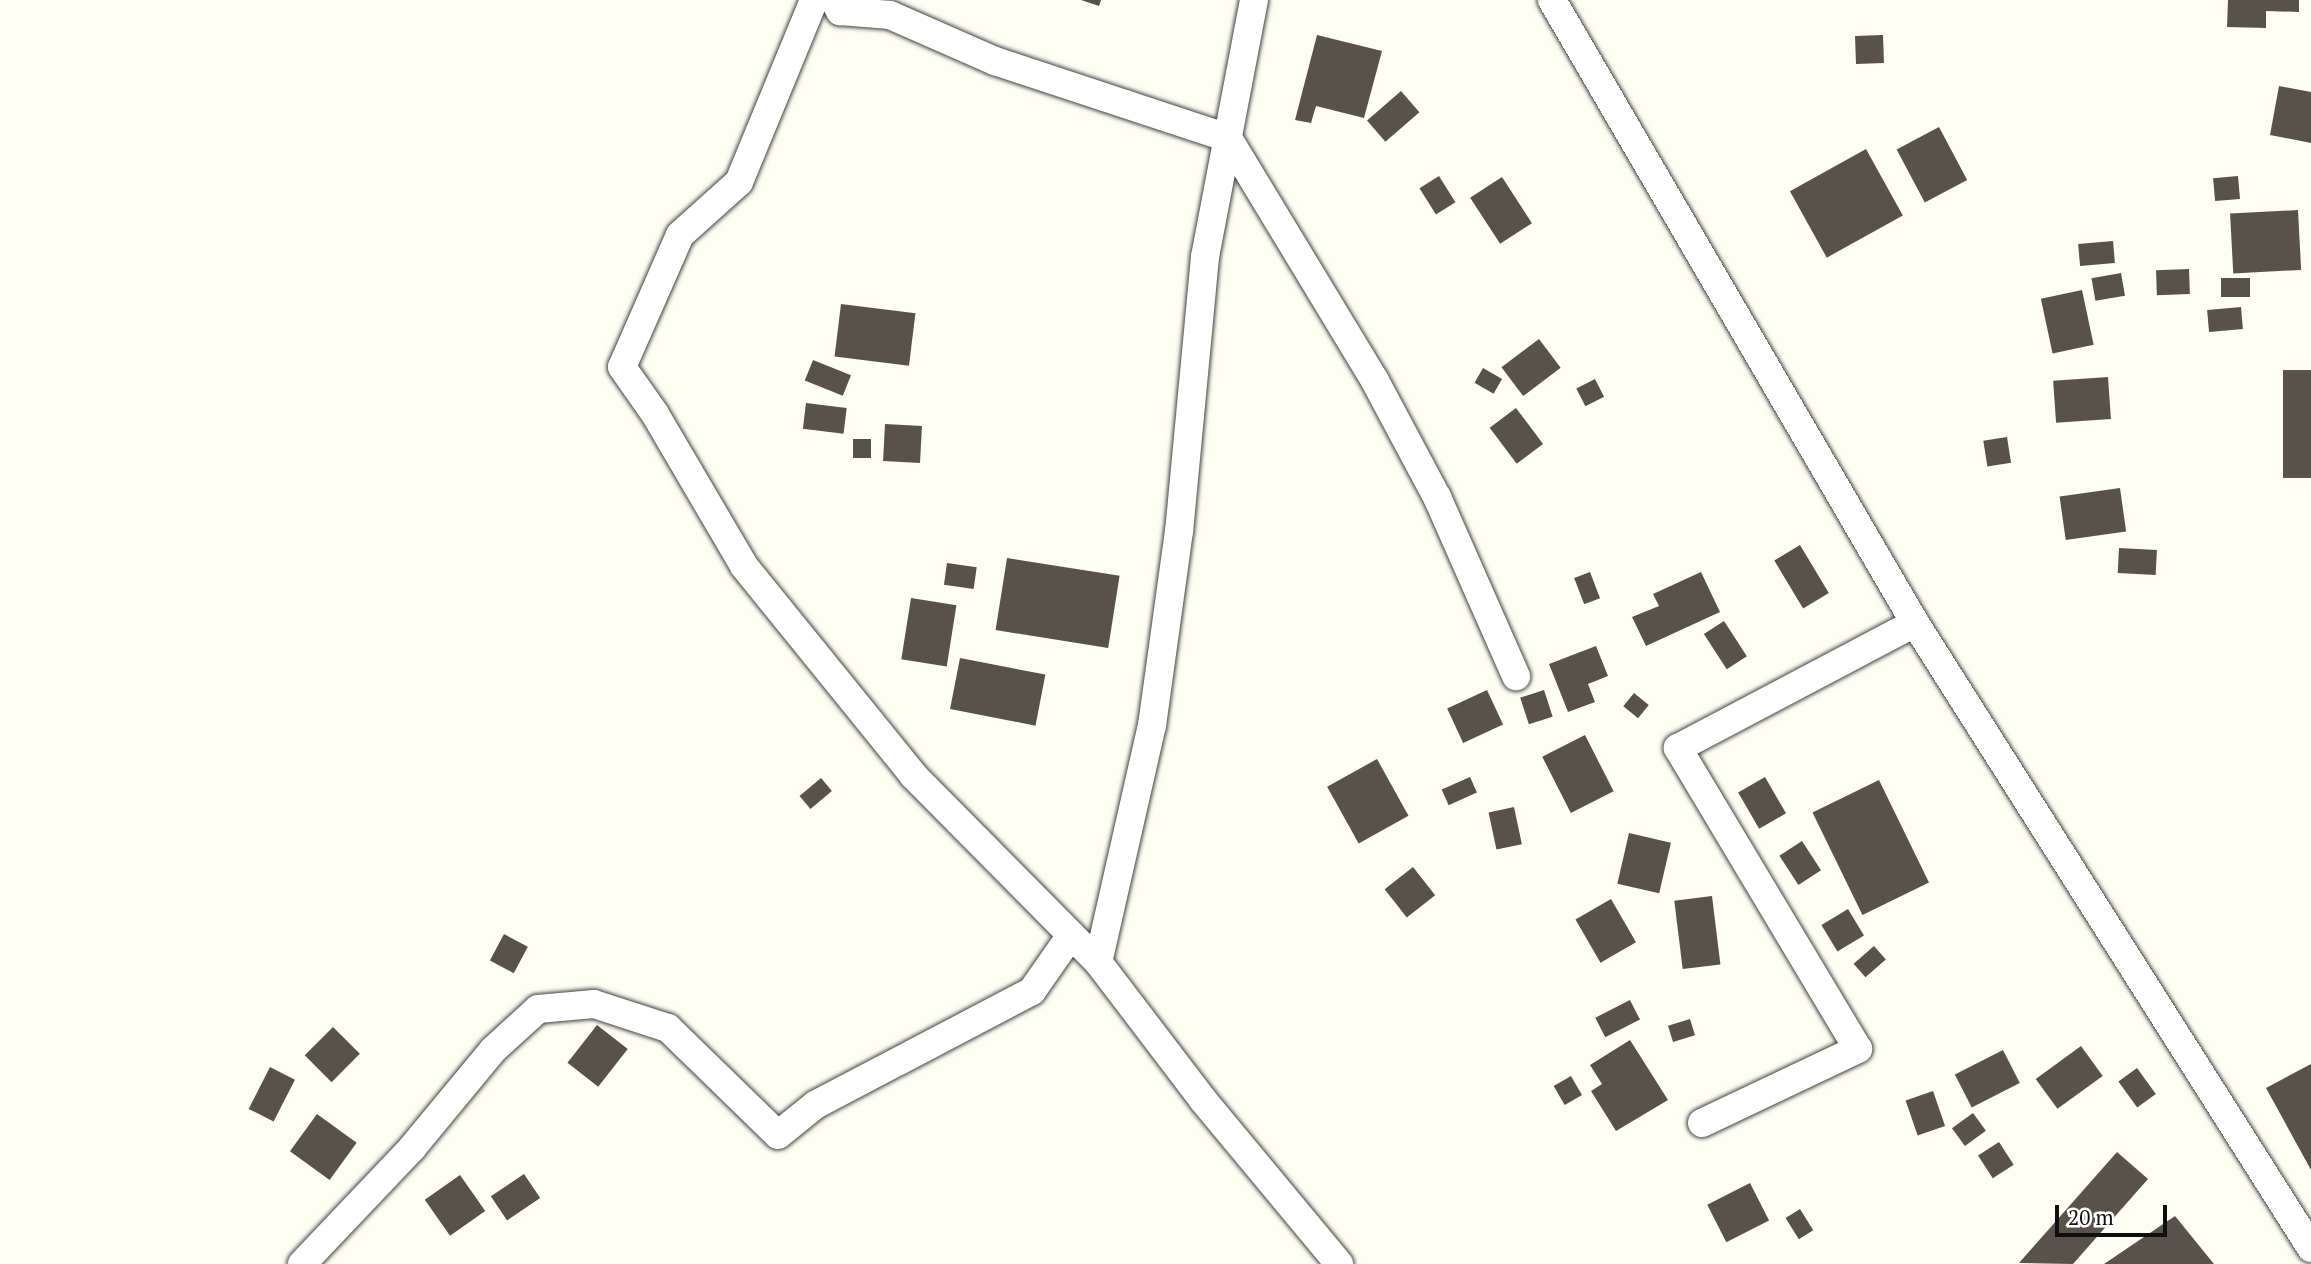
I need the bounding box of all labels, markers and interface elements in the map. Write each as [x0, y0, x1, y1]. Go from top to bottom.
scale bar [2059, 1190, 2171, 1234]
text: 20 m [2068, 1203, 2114, 1231]

